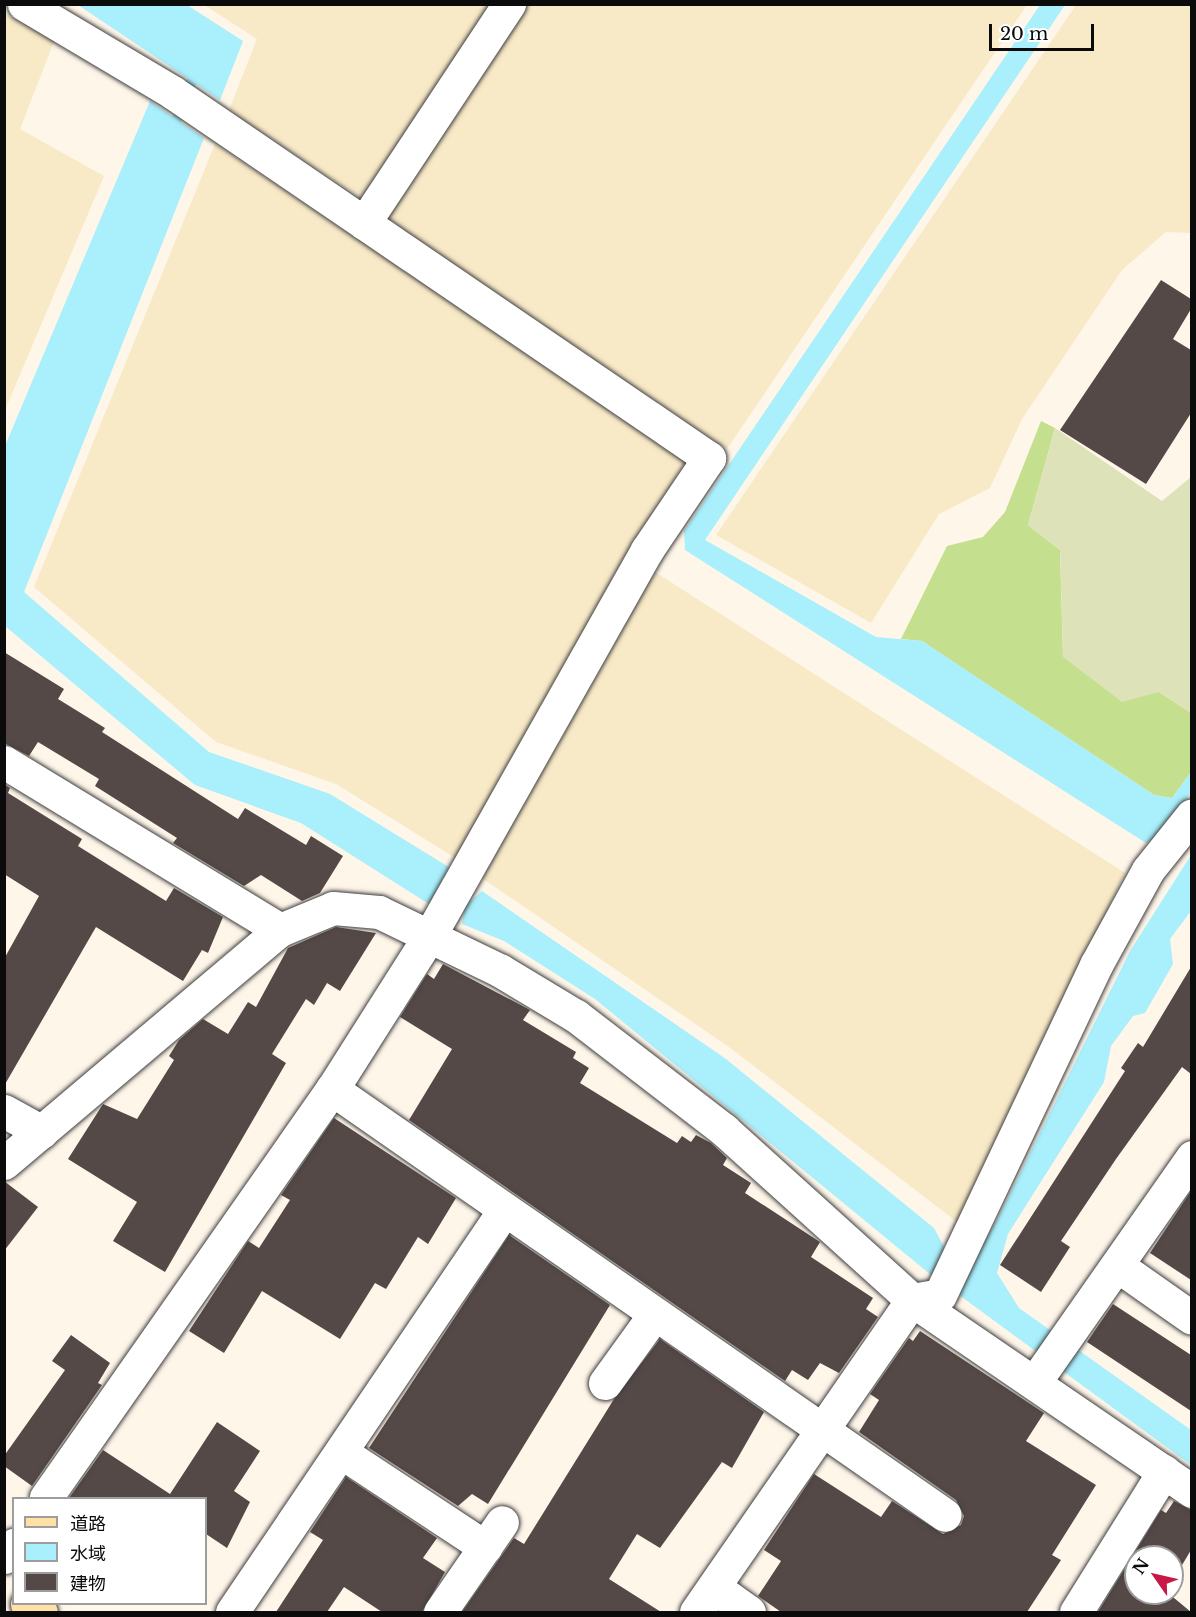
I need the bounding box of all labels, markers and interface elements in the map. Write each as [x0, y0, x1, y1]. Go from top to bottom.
scale bar [992, 12, 1097, 50]
text: 20 m [1000, 23, 1048, 45]
legend [12, 1497, 207, 1605]
text: 道路 [70, 1513, 106, 1535]
text: 水域 [70, 1543, 106, 1565]
north arrow [1124, 1545, 1184, 1605]
text: N [1128, 1554, 1153, 1578]
text: 建物 [70, 1573, 106, 1595]

